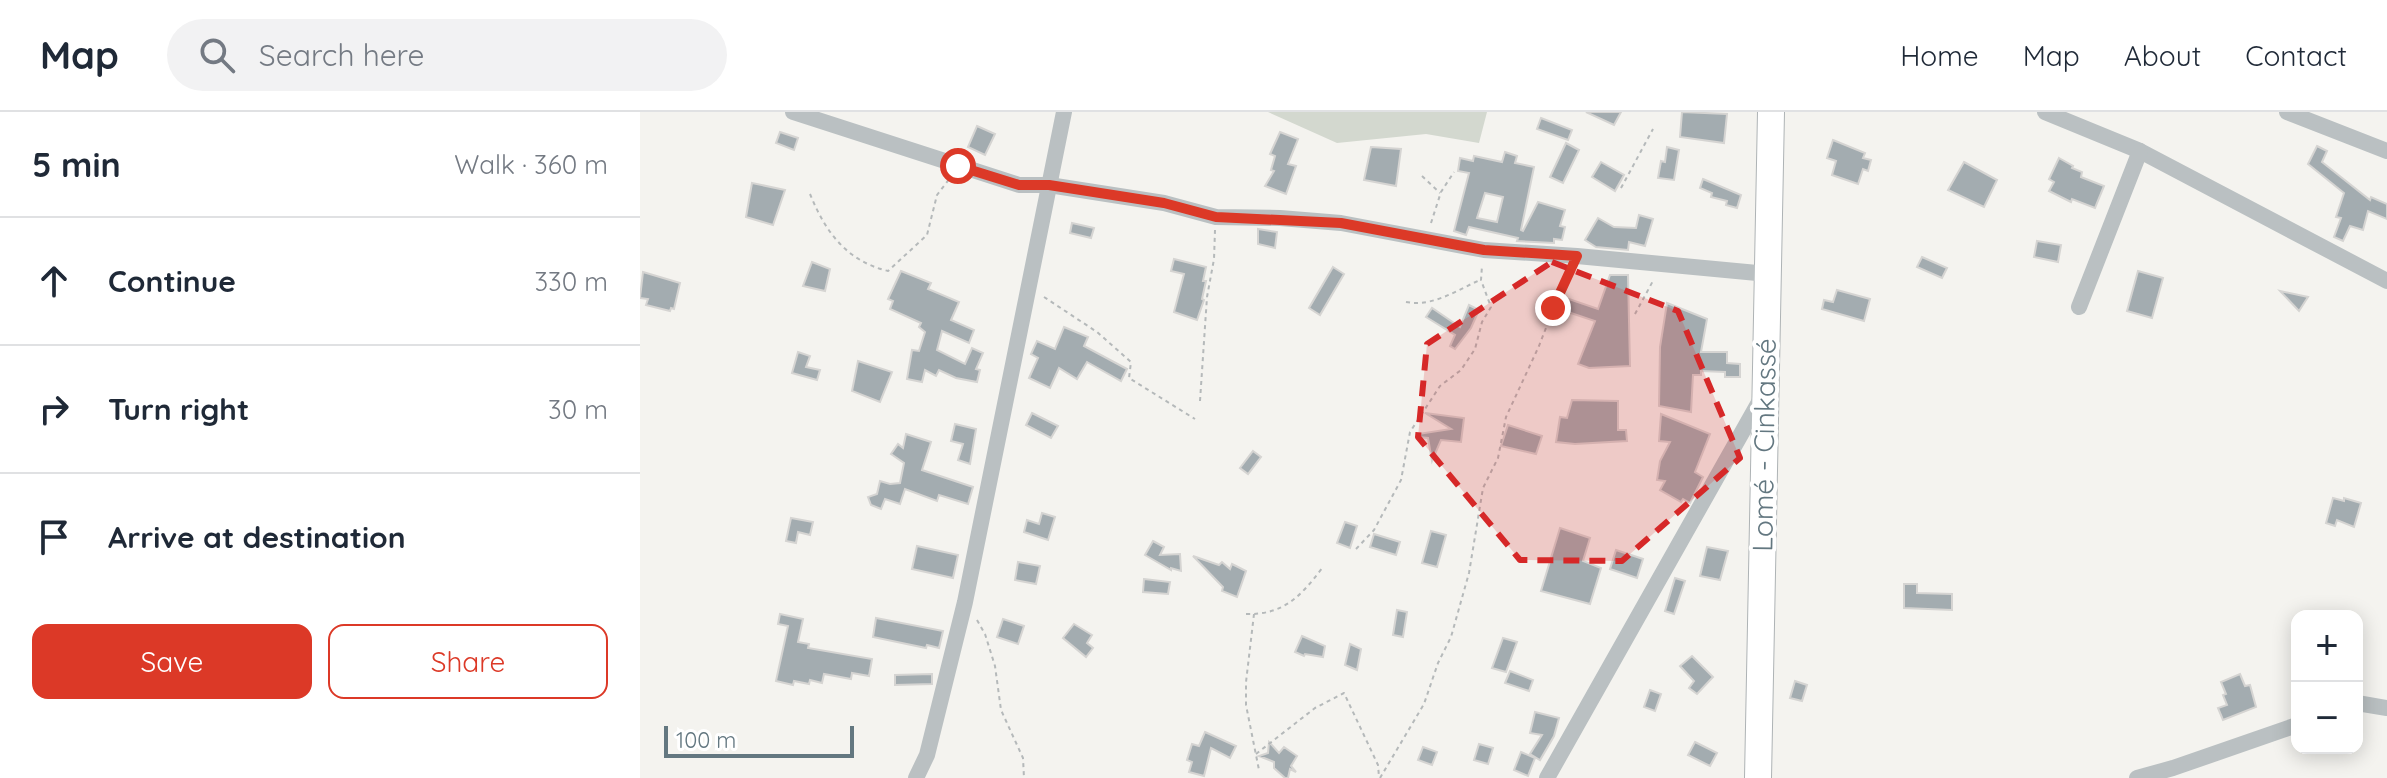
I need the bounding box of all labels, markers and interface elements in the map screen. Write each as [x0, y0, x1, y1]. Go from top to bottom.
search box [167, 19, 727, 91]
text: Map [40, 31, 119, 79]
icon: search [195, 33, 239, 77]
text: Search here [259, 36, 424, 74]
text: Home [1900, 38, 1979, 73]
text: Map [2023, 38, 2080, 73]
text: About [2124, 38, 2201, 73]
text: Contact [2245, 38, 2347, 73]
text: 5 min [32, 143, 121, 186]
text: Walk · 360 m [454, 148, 608, 181]
route start [940, 148, 976, 184]
icon: ahead [32, 259, 76, 303]
text: Continue [108, 262, 236, 300]
text: 330 m [534, 265, 608, 298]
route end [1535, 290, 1571, 326]
street label: Lomé - Cinkassé [1744, 338, 1783, 552]
icon: right [32, 387, 76, 431]
text: Turn right [108, 390, 249, 428]
text: 30 m [548, 393, 608, 426]
icon: arrive [32, 515, 76, 559]
text: Arrive at destination [108, 518, 406, 556]
map controls [2291, 610, 2363, 754]
button: + [2291, 610, 2363, 682]
button: Save [32, 624, 312, 699]
button: Share [328, 624, 608, 699]
button: − [2291, 682, 2363, 754]
scale bar [664, 722, 854, 758]
text: 100 m [676, 726, 736, 754]

